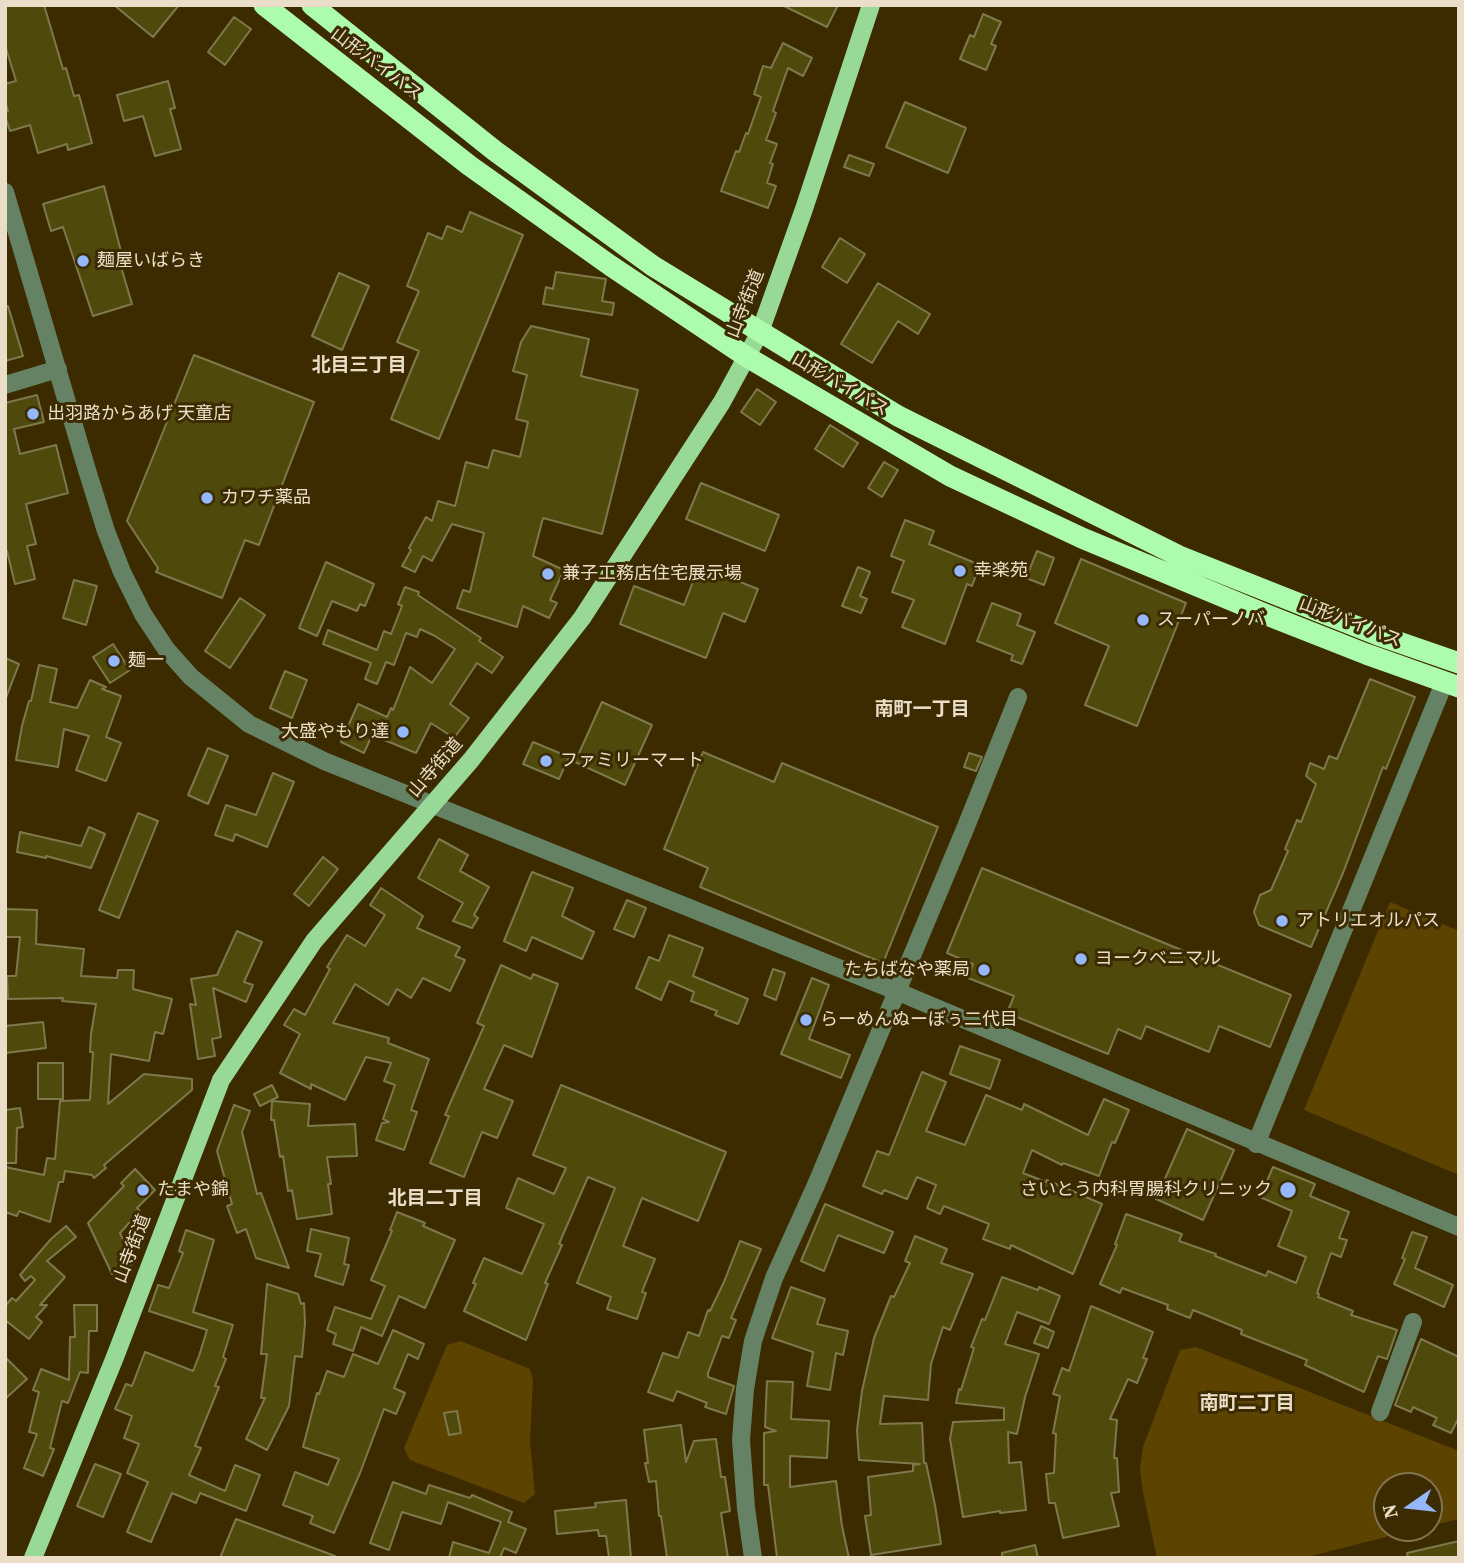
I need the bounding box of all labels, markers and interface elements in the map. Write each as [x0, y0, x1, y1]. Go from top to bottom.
street label: 山形バイパス [326, 24, 426, 106]
place label: 麺屋いばらき [97, 250, 205, 272]
marker: 麺屋いばらき [75, 253, 91, 269]
street label: 山寺街道 [723, 267, 769, 341]
street label: 山形バイパス [788, 349, 892, 421]
district label: 北目三丁目 [312, 355, 406, 377]
place label: 出羽路からあげ 天童店 [47, 403, 231, 425]
marker: 出羽路からあげ 天童店 [25, 406, 41, 422]
place label: カワチ薬品 [221, 487, 311, 509]
marker: カワチ薬品 [199, 490, 215, 506]
place label: 幸楽苑 [974, 560, 1028, 582]
place label: 兼子工務店住宅展示場 [562, 563, 742, 585]
marker: 幸楽苑 [952, 563, 968, 579]
marker: 兼子工務店住宅展示場 [540, 566, 556, 582]
street label: 山形バイパス [1296, 594, 1404, 652]
place label: スーパーノバ [1157, 609, 1265, 631]
marker: スーパーノバ [1135, 612, 1151, 628]
place label: 麺一 [128, 650, 164, 672]
marker: 麺一 [106, 653, 122, 669]
district label: 南町一丁目 [875, 699, 969, 721]
place label: 大盛やもり達 [281, 721, 389, 743]
marker: 大盛やもり達 [395, 724, 411, 740]
street label: 山寺街道 [404, 734, 468, 802]
place label: ファミリーマート [560, 750, 704, 772]
marker: ファミリーマート [538, 753, 554, 769]
place label: アトリエオルパス [1296, 910, 1440, 932]
marker: アトリエオルパス [1274, 913, 1290, 929]
place label: ヨークベニマル [1095, 948, 1221, 970]
marker: ヨークベニマル [1073, 951, 1089, 967]
place label: たちばなや薬局 [844, 959, 970, 981]
marker: たちばなや薬局 [976, 962, 992, 978]
place label: らーめんぬーぼぅ二代目 [820, 1009, 1018, 1031]
marker: らーめんぬーぼぅ二代目 [798, 1012, 814, 1028]
place label: たまや錦 [157, 1179, 229, 1201]
place label: さいとう内科胃腸科クリニック [1020, 1179, 1272, 1201]
marker: さいとう内科胃腸科クリニック [1278, 1180, 1298, 1200]
marker: たまや錦 [135, 1182, 151, 1198]
district label: 北目二丁目 [388, 1188, 482, 1210]
street label: 山寺街道 [110, 1212, 156, 1286]
district label: 南町二丁目 [1200, 1393, 1294, 1415]
north arrow [1373, 1472, 1443, 1542]
text: N [1375, 1502, 1404, 1521]

